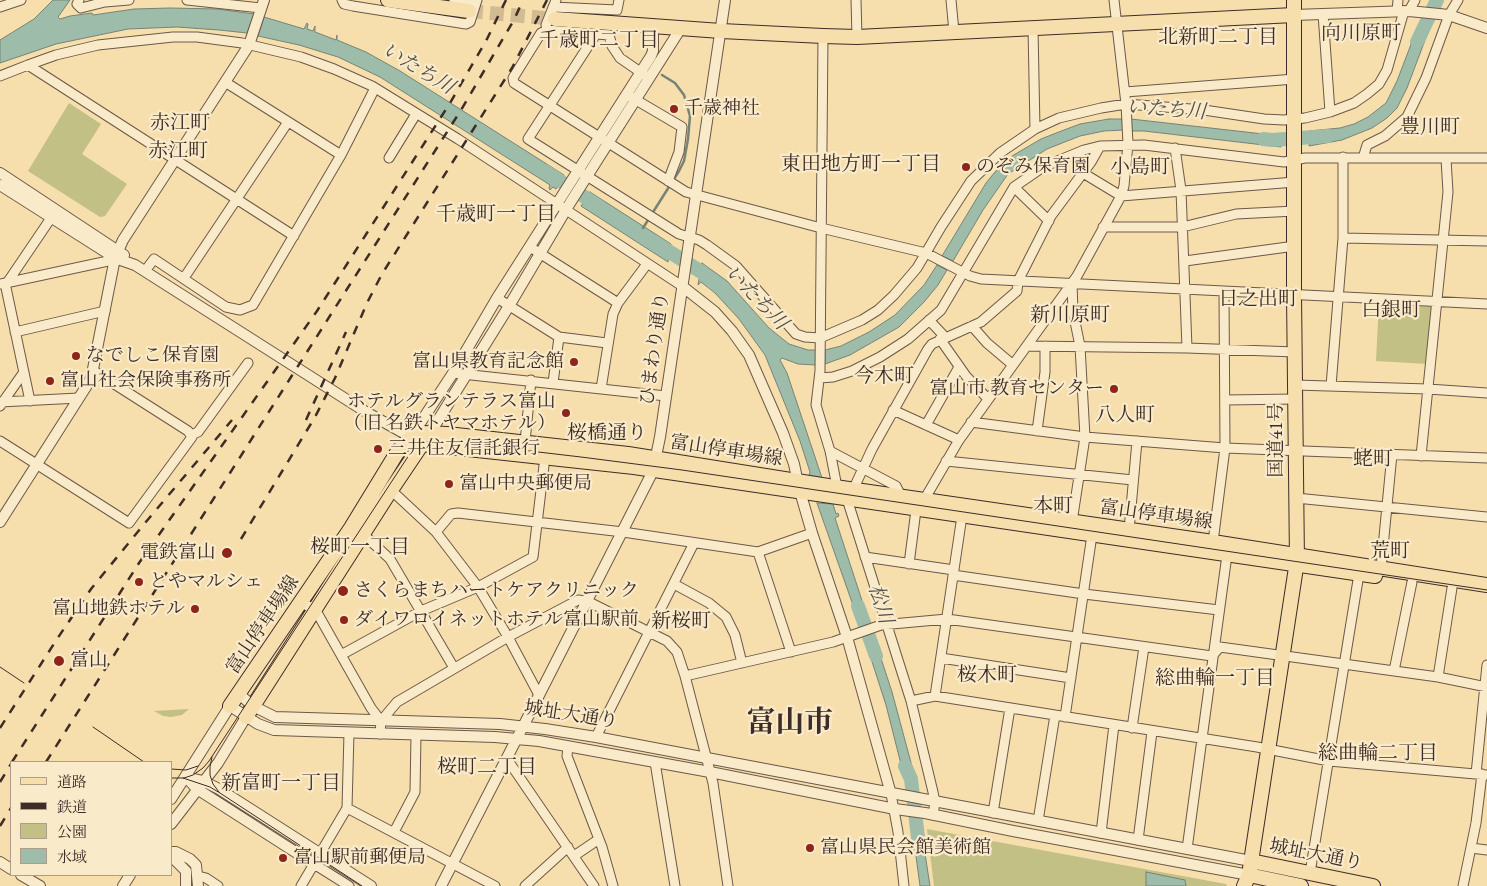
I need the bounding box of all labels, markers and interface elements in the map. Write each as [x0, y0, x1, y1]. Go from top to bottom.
district label: 向川原町 [1321, 22, 1401, 46]
district label: 北新町二丁目 [1158, 26, 1278, 50]
district label: 千歳町二丁目 [539, 29, 659, 53]
water label: いたち川 [378, 38, 458, 100]
water label: いたち川 [1125, 95, 1207, 125]
place label: 千歳神社 [684, 98, 760, 120]
marker: 千歳神社 [668, 103, 680, 115]
district label: 赤江町 [150, 112, 210, 136]
district label: 豊川町 [1400, 116, 1460, 140]
district label: 赤江町 [148, 140, 208, 164]
district label: 東田地方町一丁目 [781, 153, 941, 177]
place label: のぞみ保育園 [976, 156, 1090, 178]
district label: 小島町 [1110, 156, 1170, 180]
marker: のぞみ保育園 [960, 161, 972, 173]
district label: 千歳町一丁目 [436, 203, 556, 227]
water label: いたち川 [720, 261, 792, 335]
district label: 日之出町 [1218, 288, 1298, 312]
street label: ひまわり通り [636, 291, 674, 407]
district label: 白銀町 [1361, 299, 1421, 323]
district label: 新川原町 [1030, 304, 1110, 328]
place label: なでしこ保育園 [86, 345, 219, 367]
marker: なでしこ保育園 [70, 350, 82, 362]
place label: 富山県教育記念館 [412, 351, 564, 373]
marker: 富山県教育記念館 [568, 356, 580, 368]
district label: 今木町 [854, 365, 914, 389]
place label: 富山社会保険事務所 [60, 370, 231, 392]
marker: 富山社会保険事務所 [44, 375, 56, 387]
place label: 富山市 教育センター [929, 378, 1104, 400]
marker: 富山市 教育センター [1108, 383, 1120, 395]
place label: ホテルグランテラス富山 （旧 名鉄トヤマホテル） [343, 391, 556, 435]
street label: 国道41号 [1266, 402, 1288, 478]
district label: 八人町 [1095, 404, 1155, 428]
marker: ホテルグランテラス富山 （旧 名鉄トヤマホテル） [560, 407, 572, 419]
district label: 桜橋通り [567, 422, 647, 446]
street label: 富山停車場線 [668, 431, 784, 471]
place label: 三井住友信託銀行 [388, 438, 540, 460]
marker: 三井住友信託銀行 [372, 443, 384, 455]
district label: 蛯町 [1353, 448, 1393, 472]
place label: 富山中央郵便局 [459, 473, 592, 495]
marker: 富山中央郵便局 [443, 478, 455, 490]
district label: 本町 [1033, 495, 1073, 519]
street label: 富山停車場線 [1098, 496, 1214, 534]
district label: 桜町一丁目 [310, 536, 410, 560]
district label: 荒町 [1370, 540, 1410, 564]
place label: 電鉄富山 [140, 542, 216, 564]
marker: 電鉄富山 [220, 546, 234, 560]
place label: とやマルシェ [149, 571, 263, 593]
street label: 富山停車場線 [222, 571, 304, 679]
marker: とやマルシェ [133, 576, 145, 588]
place label: さくらまちハートケアクリニック [354, 580, 639, 602]
water label: 松川 [862, 581, 898, 627]
marker: さくらまちハートケアクリニック [336, 584, 350, 598]
place label: 富山地鉄ホテル [52, 598, 185, 620]
marker: 富山地鉄ホテル [189, 603, 201, 615]
place label: ダイワロイネットホテル富山駅前 [354, 609, 639, 631]
district label: 新桜町 [651, 610, 711, 634]
marker: ダイワロイネットホテル富山駅前 [338, 614, 350, 626]
place label: 富山 [70, 650, 108, 672]
marker: 富山 [52, 654, 66, 668]
district label: 桜木町 [957, 664, 1017, 688]
district label: 総曲輪一丁目 [1155, 667, 1275, 691]
street label: 城址大通り [522, 696, 620, 734]
district label: 富山市 [747, 706, 833, 740]
district label: 総曲輪二丁目 [1318, 742, 1438, 766]
district label: 桜町二丁目 [437, 756, 537, 780]
legend [10, 761, 172, 876]
text: 道路 [57, 772, 87, 791]
district label: 新富町一丁目 [221, 772, 341, 796]
text: 鉄道 [57, 797, 87, 816]
text: 公園 [57, 822, 87, 841]
street label: 城址大通り [1267, 835, 1365, 875]
place label: 富山県民会館美術館 [820, 837, 991, 859]
marker: 富山県民会館美術館 [804, 842, 816, 854]
text: 水域 [57, 847, 87, 866]
place label: 富山駅前郵便局 [293, 847, 426, 869]
marker: 富山駅前郵便局 [277, 852, 289, 864]

